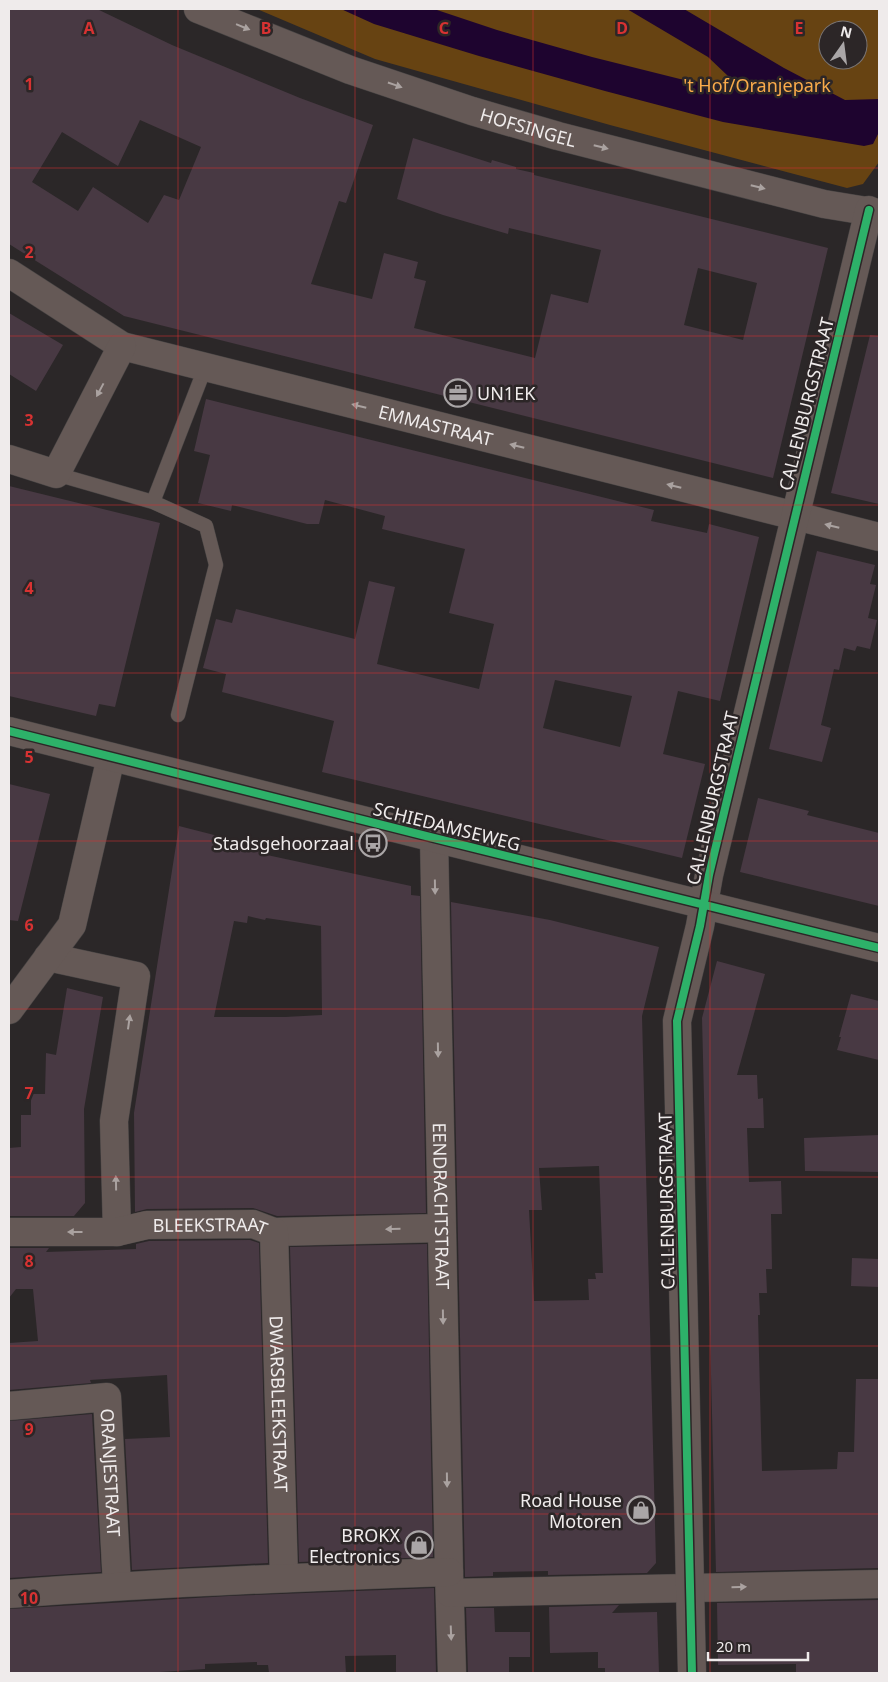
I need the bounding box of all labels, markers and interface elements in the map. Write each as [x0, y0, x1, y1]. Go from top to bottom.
text: A [83, 17, 95, 39]
text: B [261, 17, 271, 39]
text: C [439, 17, 449, 39]
text: D [616, 17, 628, 39]
text: E [795, 17, 804, 39]
north arrow [818, 20, 868, 70]
text: N [838, 21, 854, 42]
one-way arrow [236, 23, 251, 31]
text: 1 [24, 73, 34, 95]
park label: 't Hof/Oranjepark [683, 73, 831, 97]
one-way arrow [387, 82, 402, 90]
street label: HOFSINGEL [477, 102, 579, 152]
one-way arrow [593, 143, 608, 151]
one-way arrow [751, 183, 766, 191]
text: 2 [24, 241, 34, 263]
street label: CALLENBURGSTRAAT [773, 315, 839, 493]
office icon: UN1EK [443, 378, 473, 408]
place label: UN1EK [477, 381, 536, 405]
one-way arrow [96, 382, 104, 397]
street label: EMMASTRAAT [376, 399, 495, 451]
one-way arrow [352, 402, 367, 410]
text: 3 [24, 409, 34, 431]
one-way arrow [509, 442, 524, 450]
one-way arrow [667, 482, 682, 490]
one-way arrow [824, 521, 839, 529]
text: 4 [24, 577, 34, 599]
street label: CALLENBURGSTRAAT [680, 709, 744, 887]
text: 5 [24, 746, 34, 768]
street label: SCHIEDAMSEWEG [371, 796, 523, 856]
bus stop icon: Stadsgehoorzaal [358, 828, 388, 858]
place label: Stadsgehoorzaal [213, 831, 354, 855]
one-way arrow [431, 879, 439, 895]
text: 6 [24, 914, 34, 936]
one-way arrow [125, 1014, 133, 1030]
one-way arrow [434, 1042, 442, 1058]
text: 7 [24, 1082, 34, 1104]
street label: CALLENBURGSTRAAT [652, 1112, 680, 1290]
street label: EENDRACHTSTRAAT [428, 1122, 455, 1290]
one-way arrow [112, 1175, 120, 1191]
street label: BLEEKSTRAAT [152, 1212, 271, 1240]
one-way arrow [384, 1225, 400, 1233]
one-way arrow [66, 1228, 82, 1236]
text: 8 [24, 1250, 34, 1272]
one-way arrow [439, 1309, 447, 1325]
street label: DWARSBLEEKSTRAAT [264, 1315, 294, 1493]
street label: ORANJESTRAAT [96, 1408, 126, 1537]
text: 9 [24, 1418, 34, 1440]
one-way arrow [443, 1472, 451, 1488]
place label: Road House Motoren [520, 1488, 622, 1533]
shop icon: Road House Motoren [626, 1495, 656, 1525]
place label: BROKX Electronics [309, 1523, 400, 1568]
shop icon: BROKX Electronics [404, 1530, 434, 1560]
one-way arrow [731, 1583, 747, 1591]
text: 10 [20, 1587, 38, 1609]
one-way arrow [447, 1625, 455, 1641]
scale bar [708, 1630, 808, 1662]
text: 20 m [716, 1636, 751, 1656]

